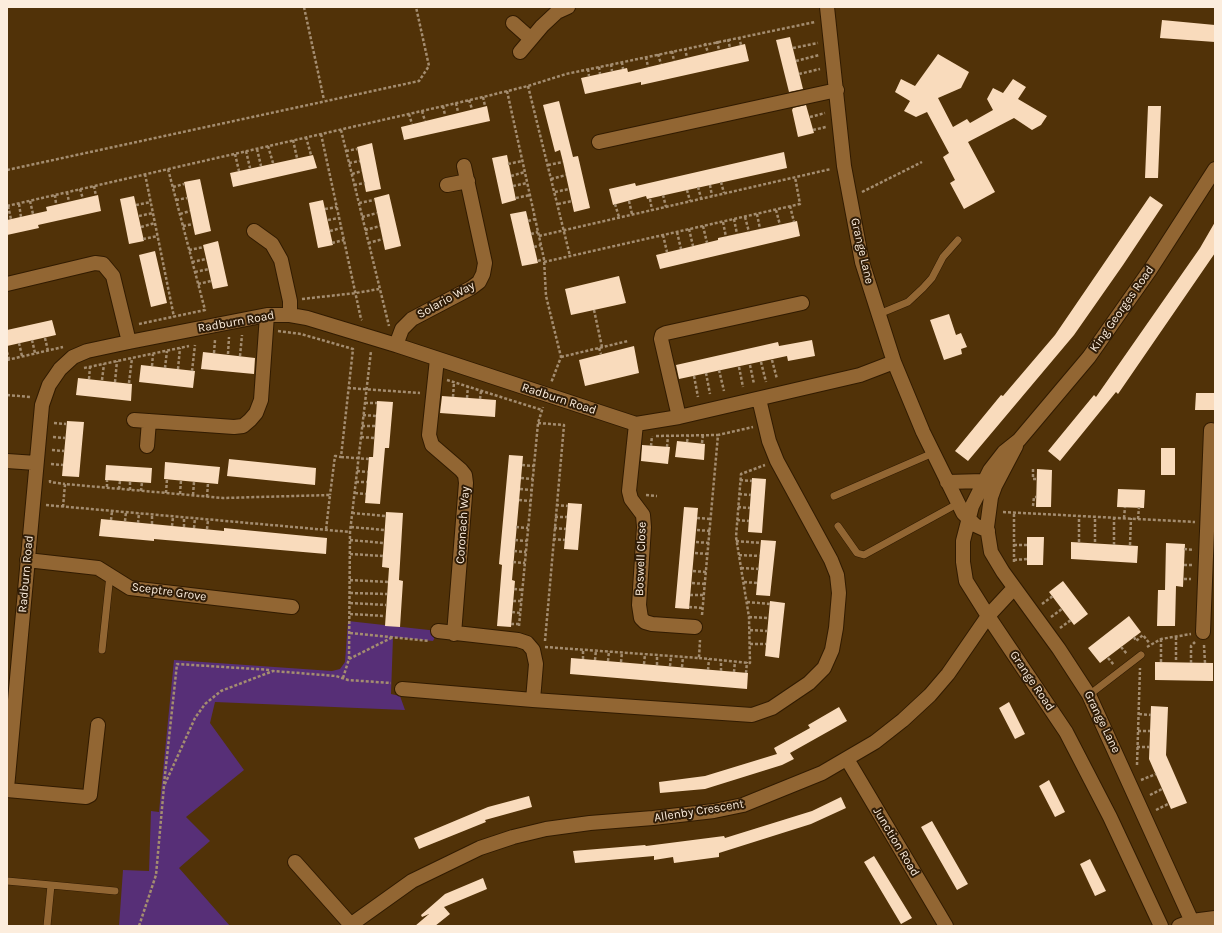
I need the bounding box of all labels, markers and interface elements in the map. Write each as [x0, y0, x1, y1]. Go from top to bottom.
street label: Grange Lane [847, 217, 877, 285]
street label: King Georges Road [1087, 263, 1157, 355]
street label: Solario Way [415, 278, 477, 322]
street label: Radburn Road [197, 308, 275, 336]
street label: Radburn Road [520, 380, 598, 418]
street label: Coronach Way [453, 486, 473, 564]
street label: Boswell Close [633, 522, 649, 596]
street label: Radburn Road [15, 535, 37, 613]
street label: Sceptre Grove [131, 580, 207, 604]
street label: Grange Road [1007, 648, 1057, 714]
street label: Grange Lane [1081, 689, 1123, 755]
street label: Allenby Crescent [653, 797, 745, 825]
street label: Junction Road [870, 805, 922, 879]

